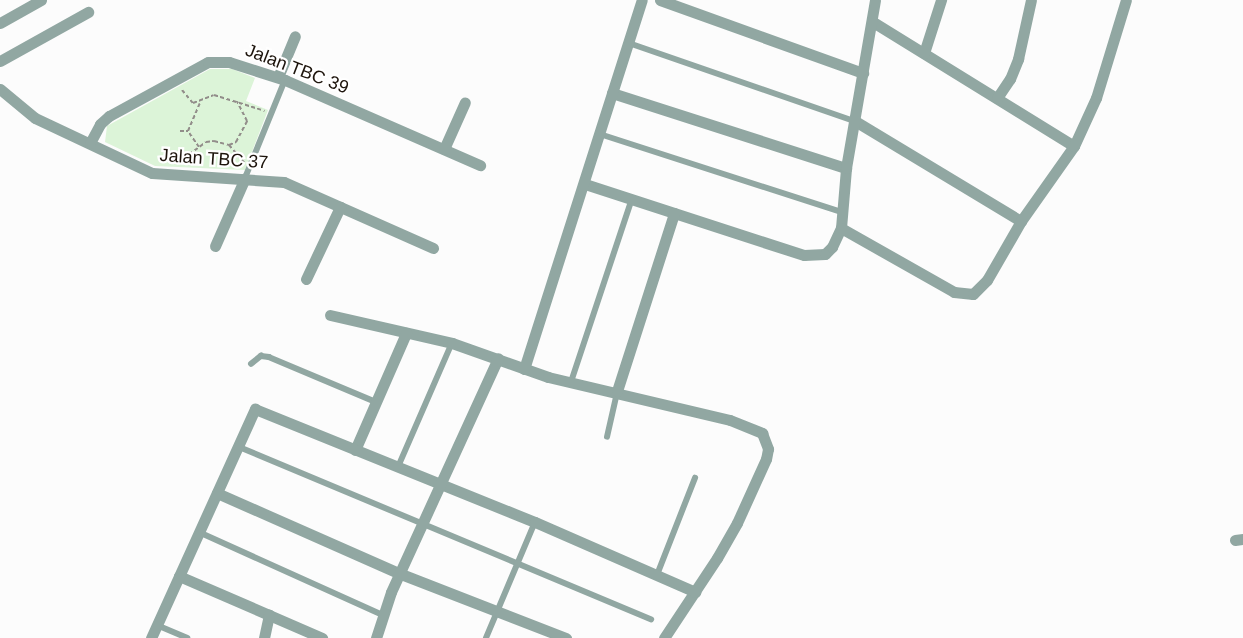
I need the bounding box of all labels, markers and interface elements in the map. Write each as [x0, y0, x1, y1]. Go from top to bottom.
street label: Jalan TBC 39 [242, 39, 352, 99]
street label: Jalan TBC 37 [159, 144, 269, 174]

